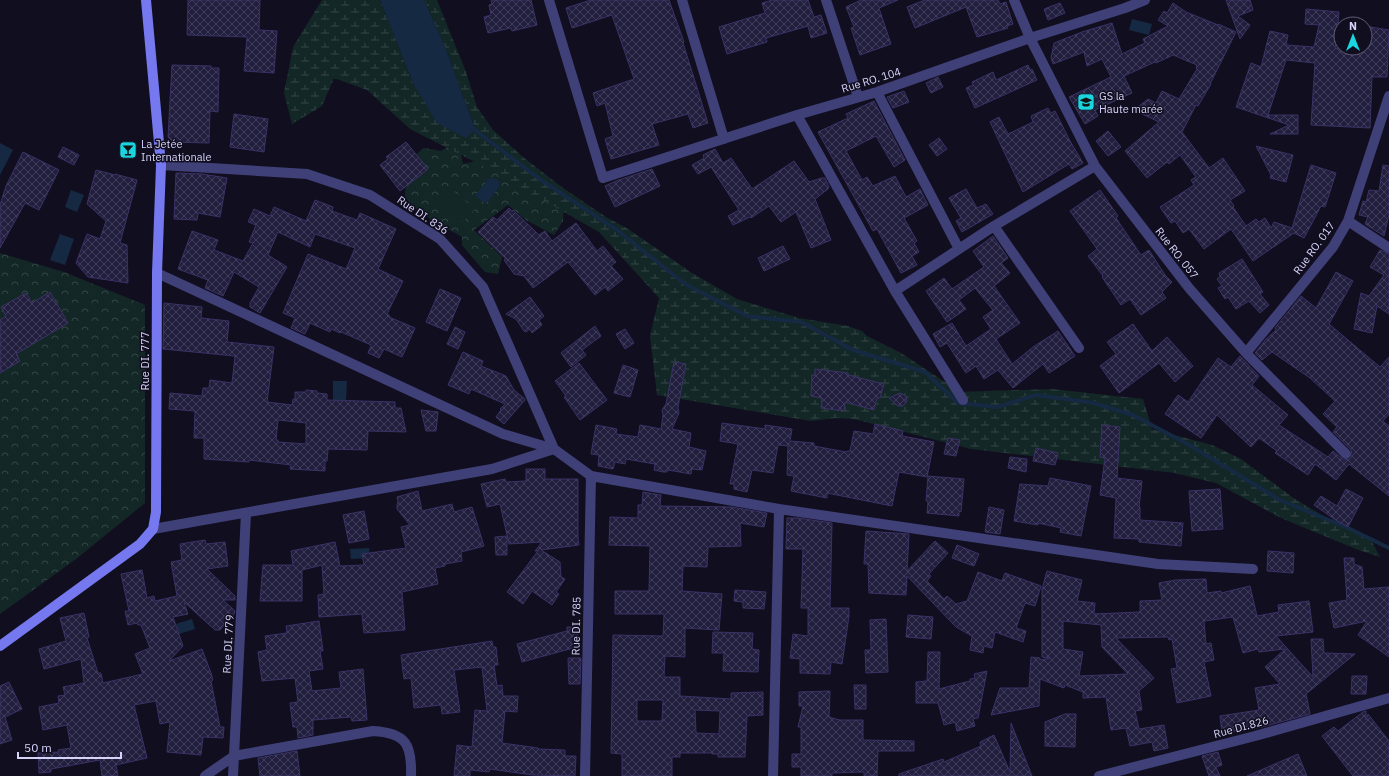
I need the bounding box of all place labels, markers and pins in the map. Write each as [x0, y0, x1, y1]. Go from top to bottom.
place label: GS la Haute marée [1099, 89, 1163, 116]
school or university icon: GS la Haute marée [1076, 92, 1096, 112]
place label: La Jetée Internationale [141, 137, 212, 164]
bar icon: La Jetée Internationale [118, 140, 138, 160]

